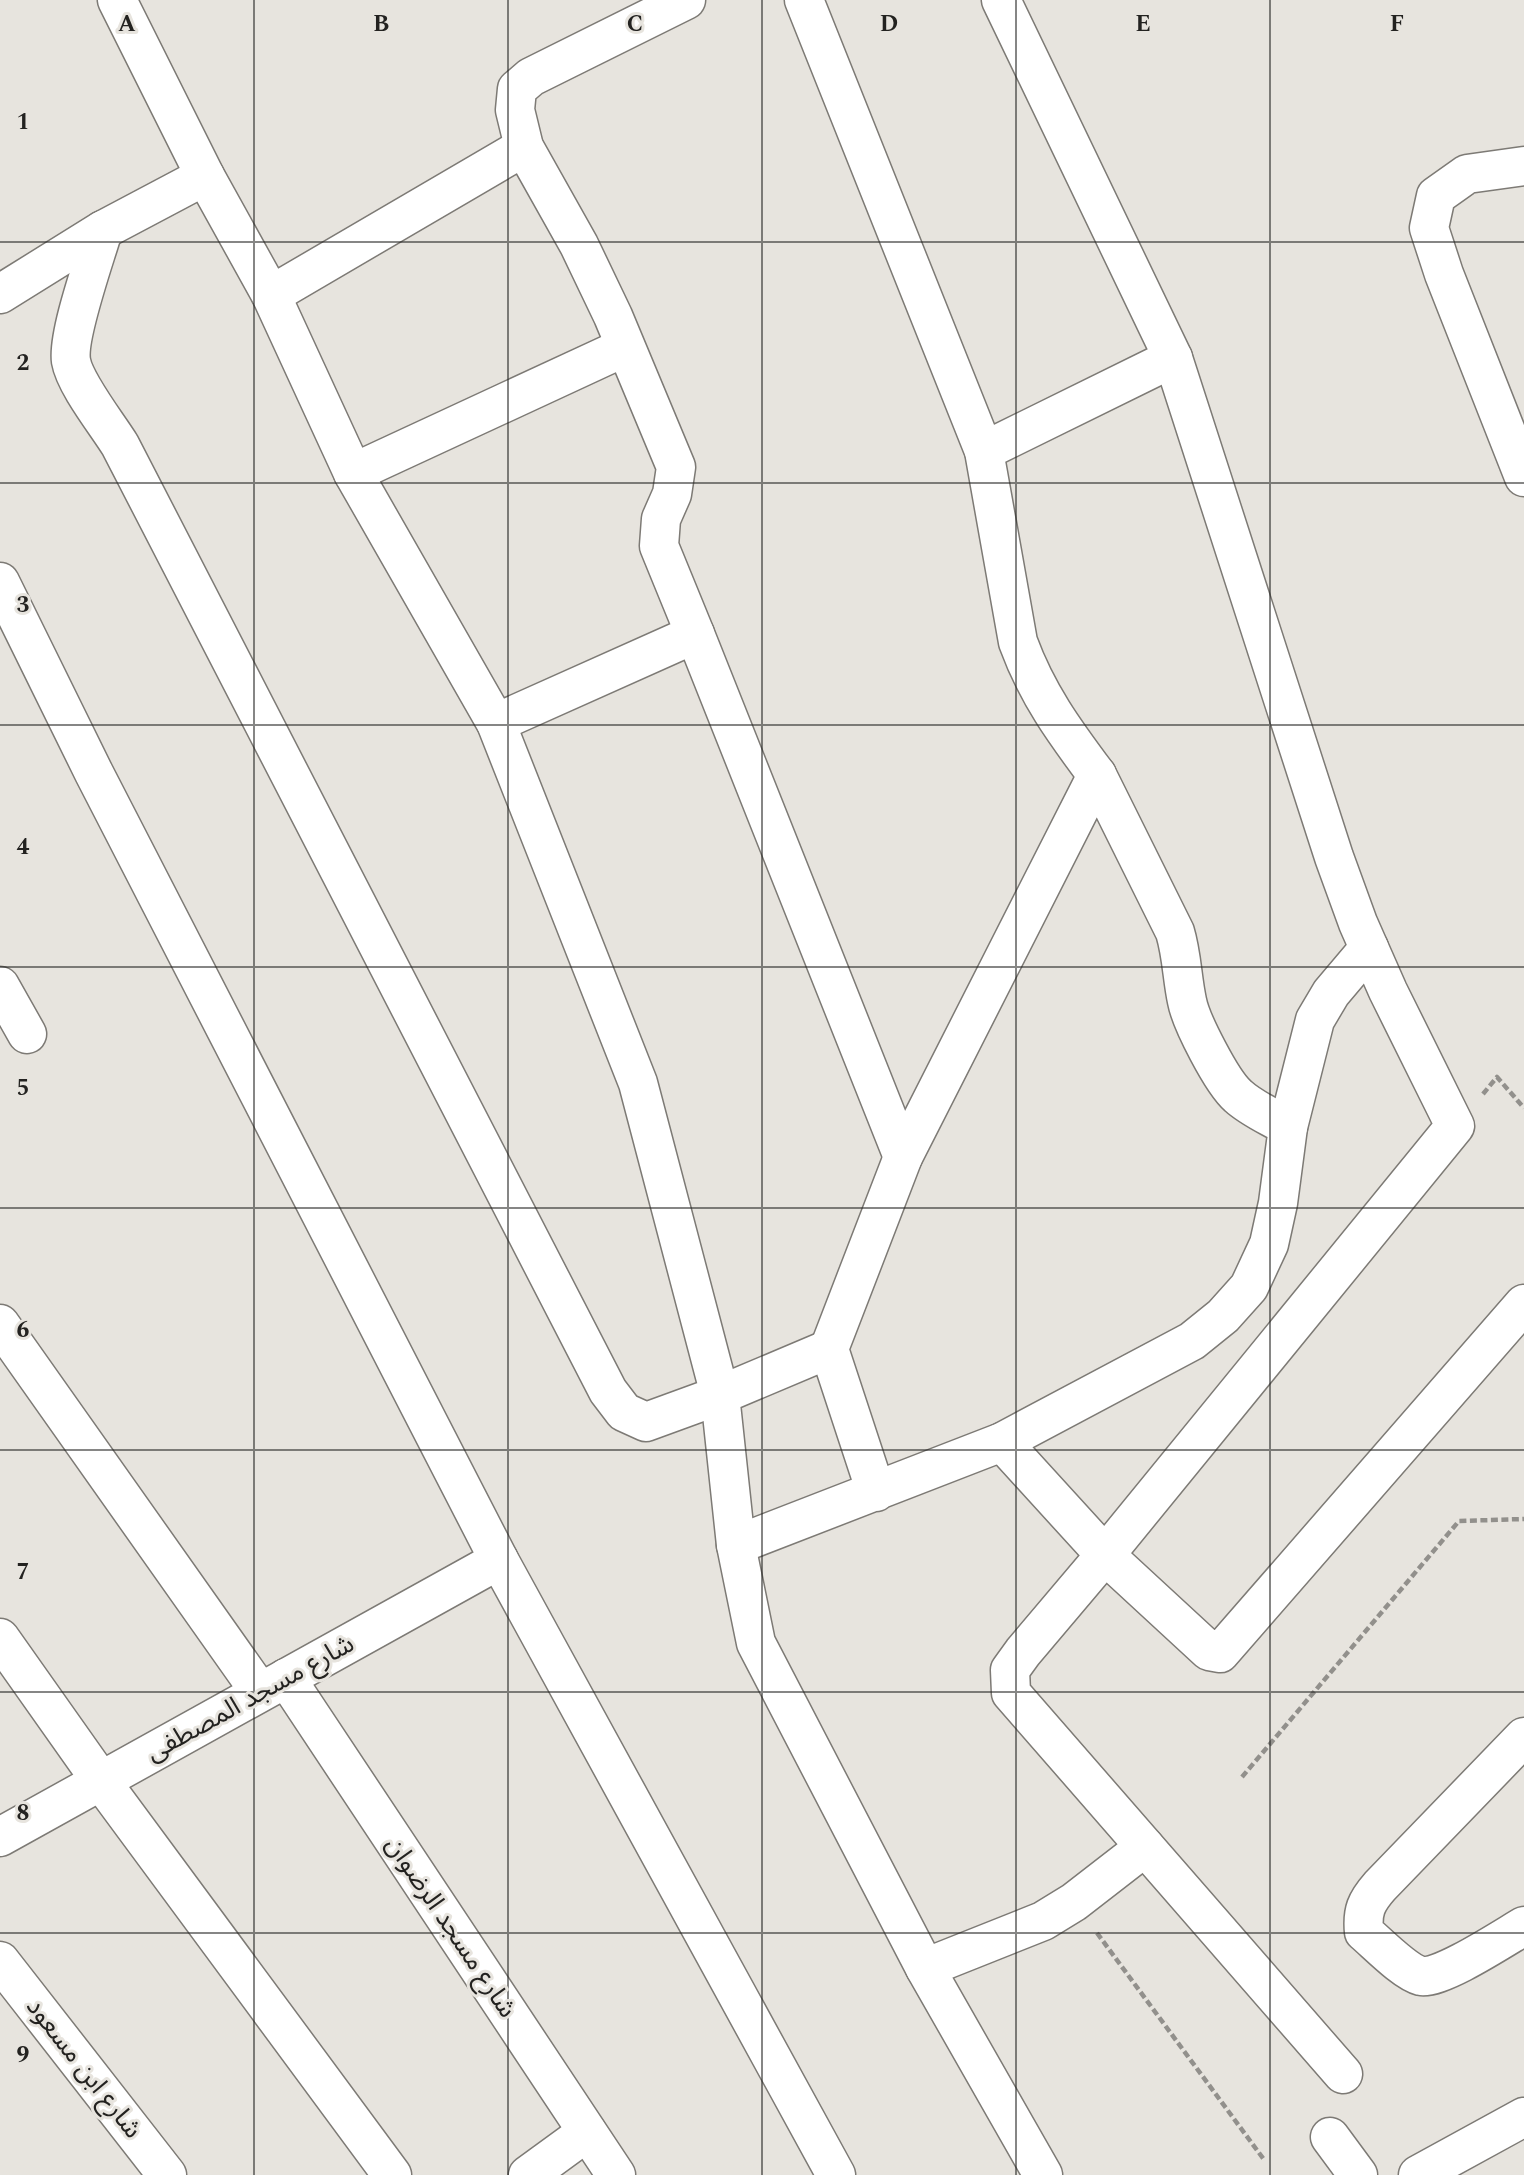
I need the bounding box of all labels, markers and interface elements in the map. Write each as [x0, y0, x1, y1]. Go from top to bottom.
text: A [118, 7, 136, 42]
text: B [373, 7, 389, 42]
text: C [627, 7, 643, 42]
text: D [880, 7, 898, 42]
text: E [1135, 7, 1151, 42]
text: F [1390, 7, 1404, 42]
text: 1 [17, 105, 29, 140]
text: 2 [17, 346, 30, 381]
text: 3 [17, 588, 30, 623]
text: 4 [17, 830, 30, 865]
text: 5 [17, 1071, 29, 1106]
text: 6 [17, 1313, 30, 1348]
text: 7 [17, 1555, 29, 1590]
street label: شارع مسجد المصطفى [138, 1624, 362, 1772]
text: 8 [17, 1796, 29, 1831]
street label: شارع مسجد الرضوان [375, 1828, 527, 2026]
street label: شارع ابن مسعود [16, 1989, 152, 2147]
text: 9 [17, 2038, 30, 2073]

